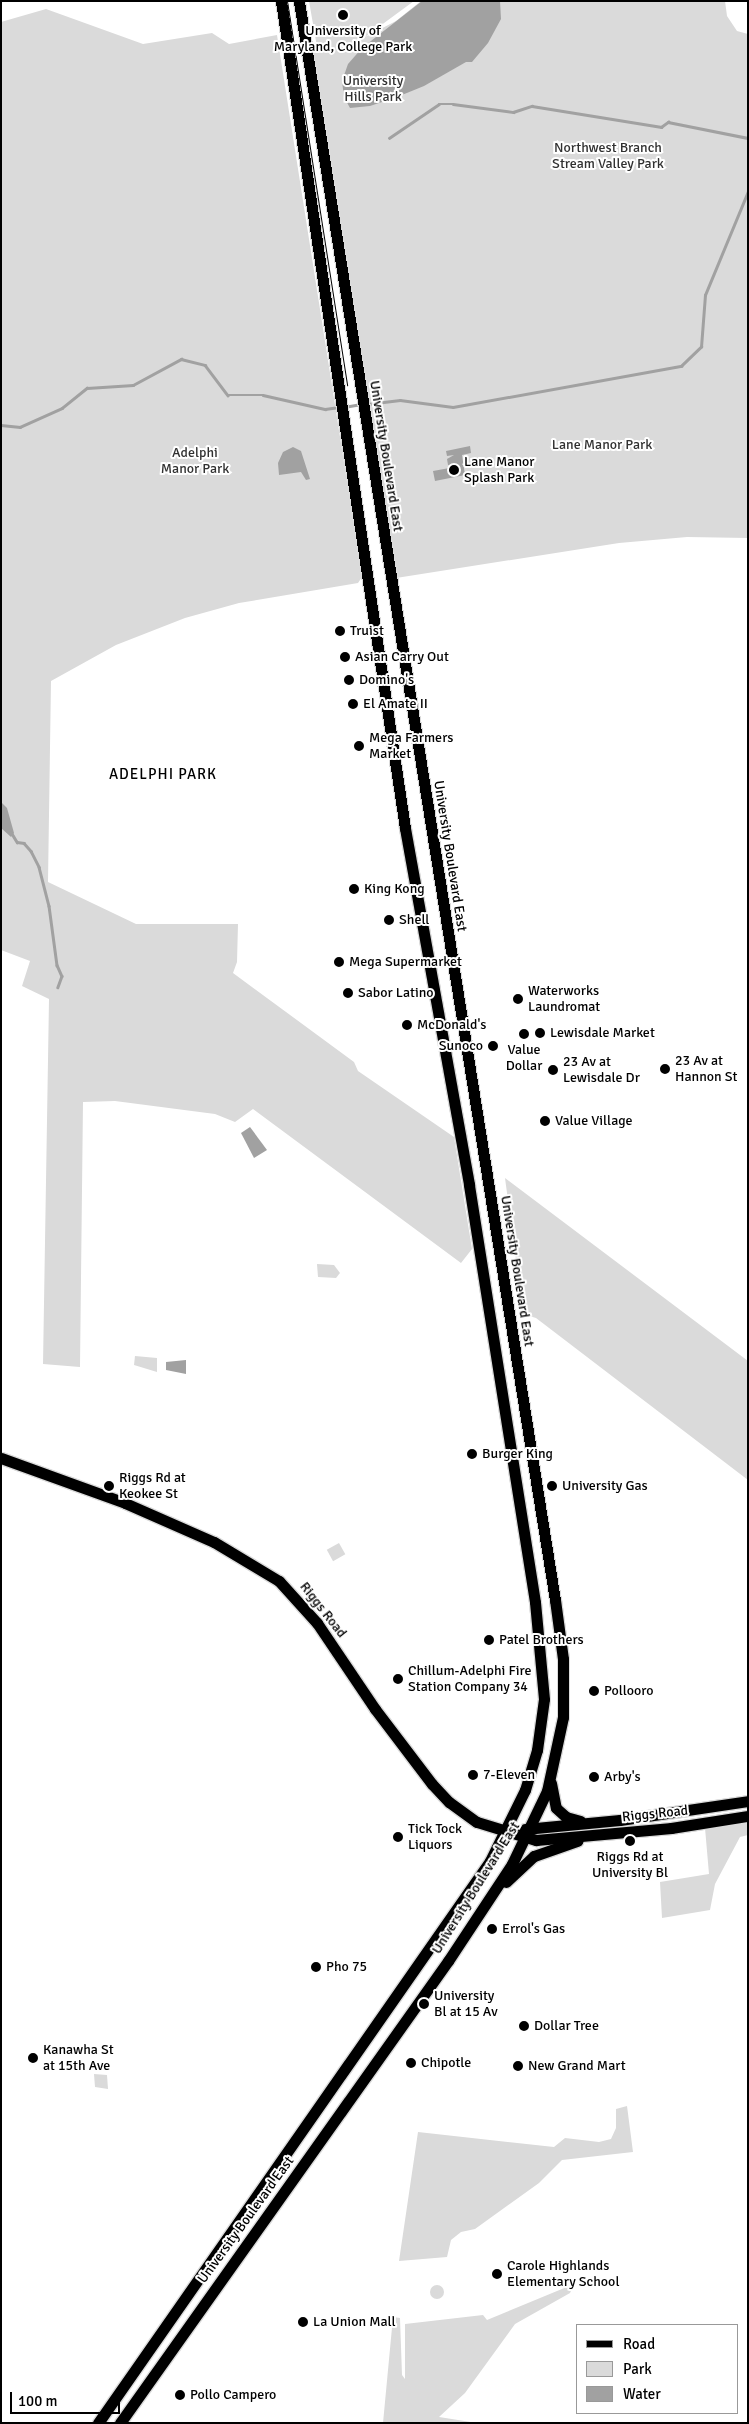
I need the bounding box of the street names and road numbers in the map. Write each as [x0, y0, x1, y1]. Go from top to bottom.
street label: University Boulevard East [366, 379, 406, 533]
street label: University Boulevard East [430, 779, 470, 933]
street label: University Boulevard East [497, 1194, 537, 1348]
street label: Riggs Road [296, 1579, 350, 1641]
street label: Riggs Road [621, 1802, 689, 1826]
street label: University Boulevard East [428, 1819, 524, 1957]
street label: University Boulevard East [194, 2153, 298, 2287]

